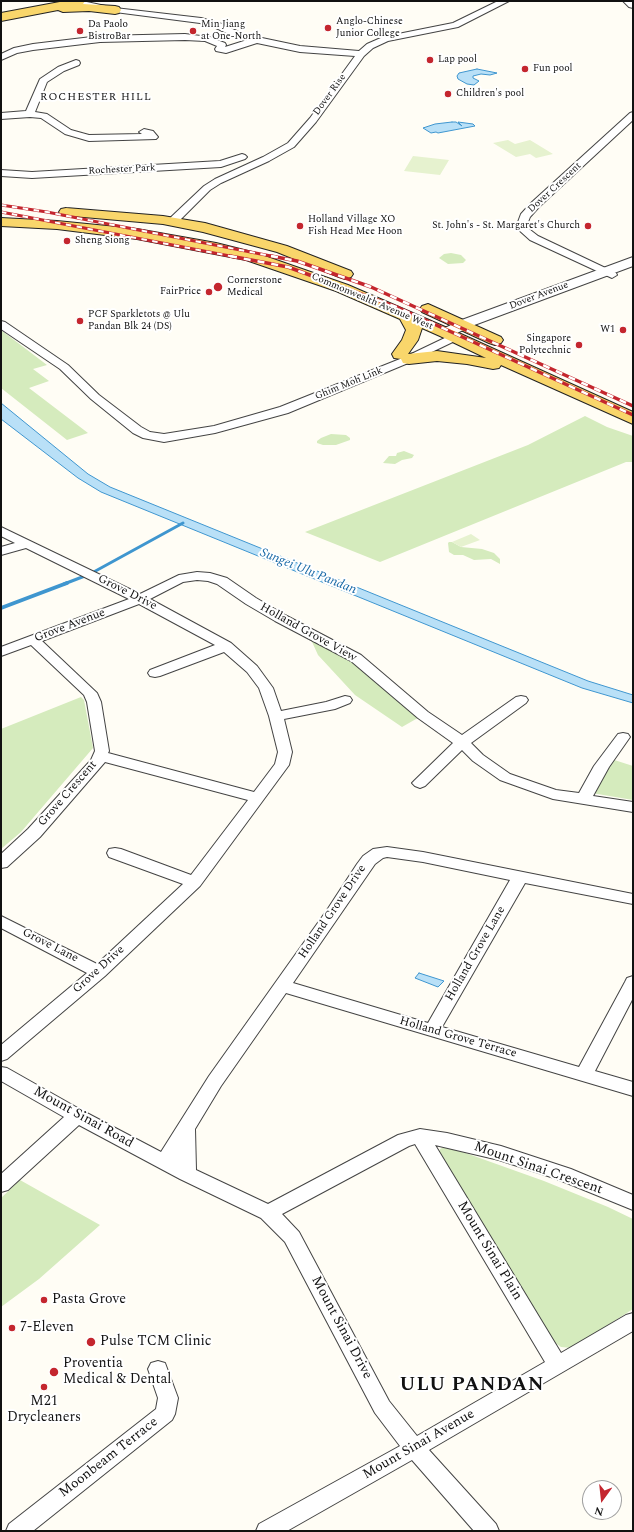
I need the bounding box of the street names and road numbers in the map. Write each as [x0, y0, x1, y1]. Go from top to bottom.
street label: Dover Rise [311, 72, 349, 118]
street label: Dover Crescent [526, 160, 584, 216]
street label: Rochester Park [88, 162, 156, 178]
street label: Commonwealth Avenue West [309, 271, 435, 333]
street label: Dover Avenue [508, 279, 570, 313]
street label: Ghim Moh Link [313, 365, 385, 403]
street label: Grove Drive [95, 572, 159, 614]
street label: Holland Grove View [257, 600, 359, 666]
street label: Grove Avenue [33, 606, 107, 646]
street label: Grove Crescent [36, 758, 100, 830]
street label: Holland Grove Drive [296, 862, 370, 962]
street label: Holland Grove Lane [443, 904, 509, 1004]
street label: Grove Lane [19, 926, 81, 966]
street label: Grove Drive [70, 943, 128, 997]
street label: Holland Grove Terrace [398, 1014, 518, 1062]
street label: Mount Sinai Road [30, 1084, 136, 1152]
street label: Mount Sinai Crescent [471, 1139, 605, 1199]
street label: Mount Sinai Plain [453, 1198, 525, 1304]
street label: Mount Sinai Drive [307, 1274, 375, 1382]
street label: Mount Sinai Avenue [360, 1406, 478, 1484]
street label: Moonbeam Terrace [56, 1414, 162, 1502]

